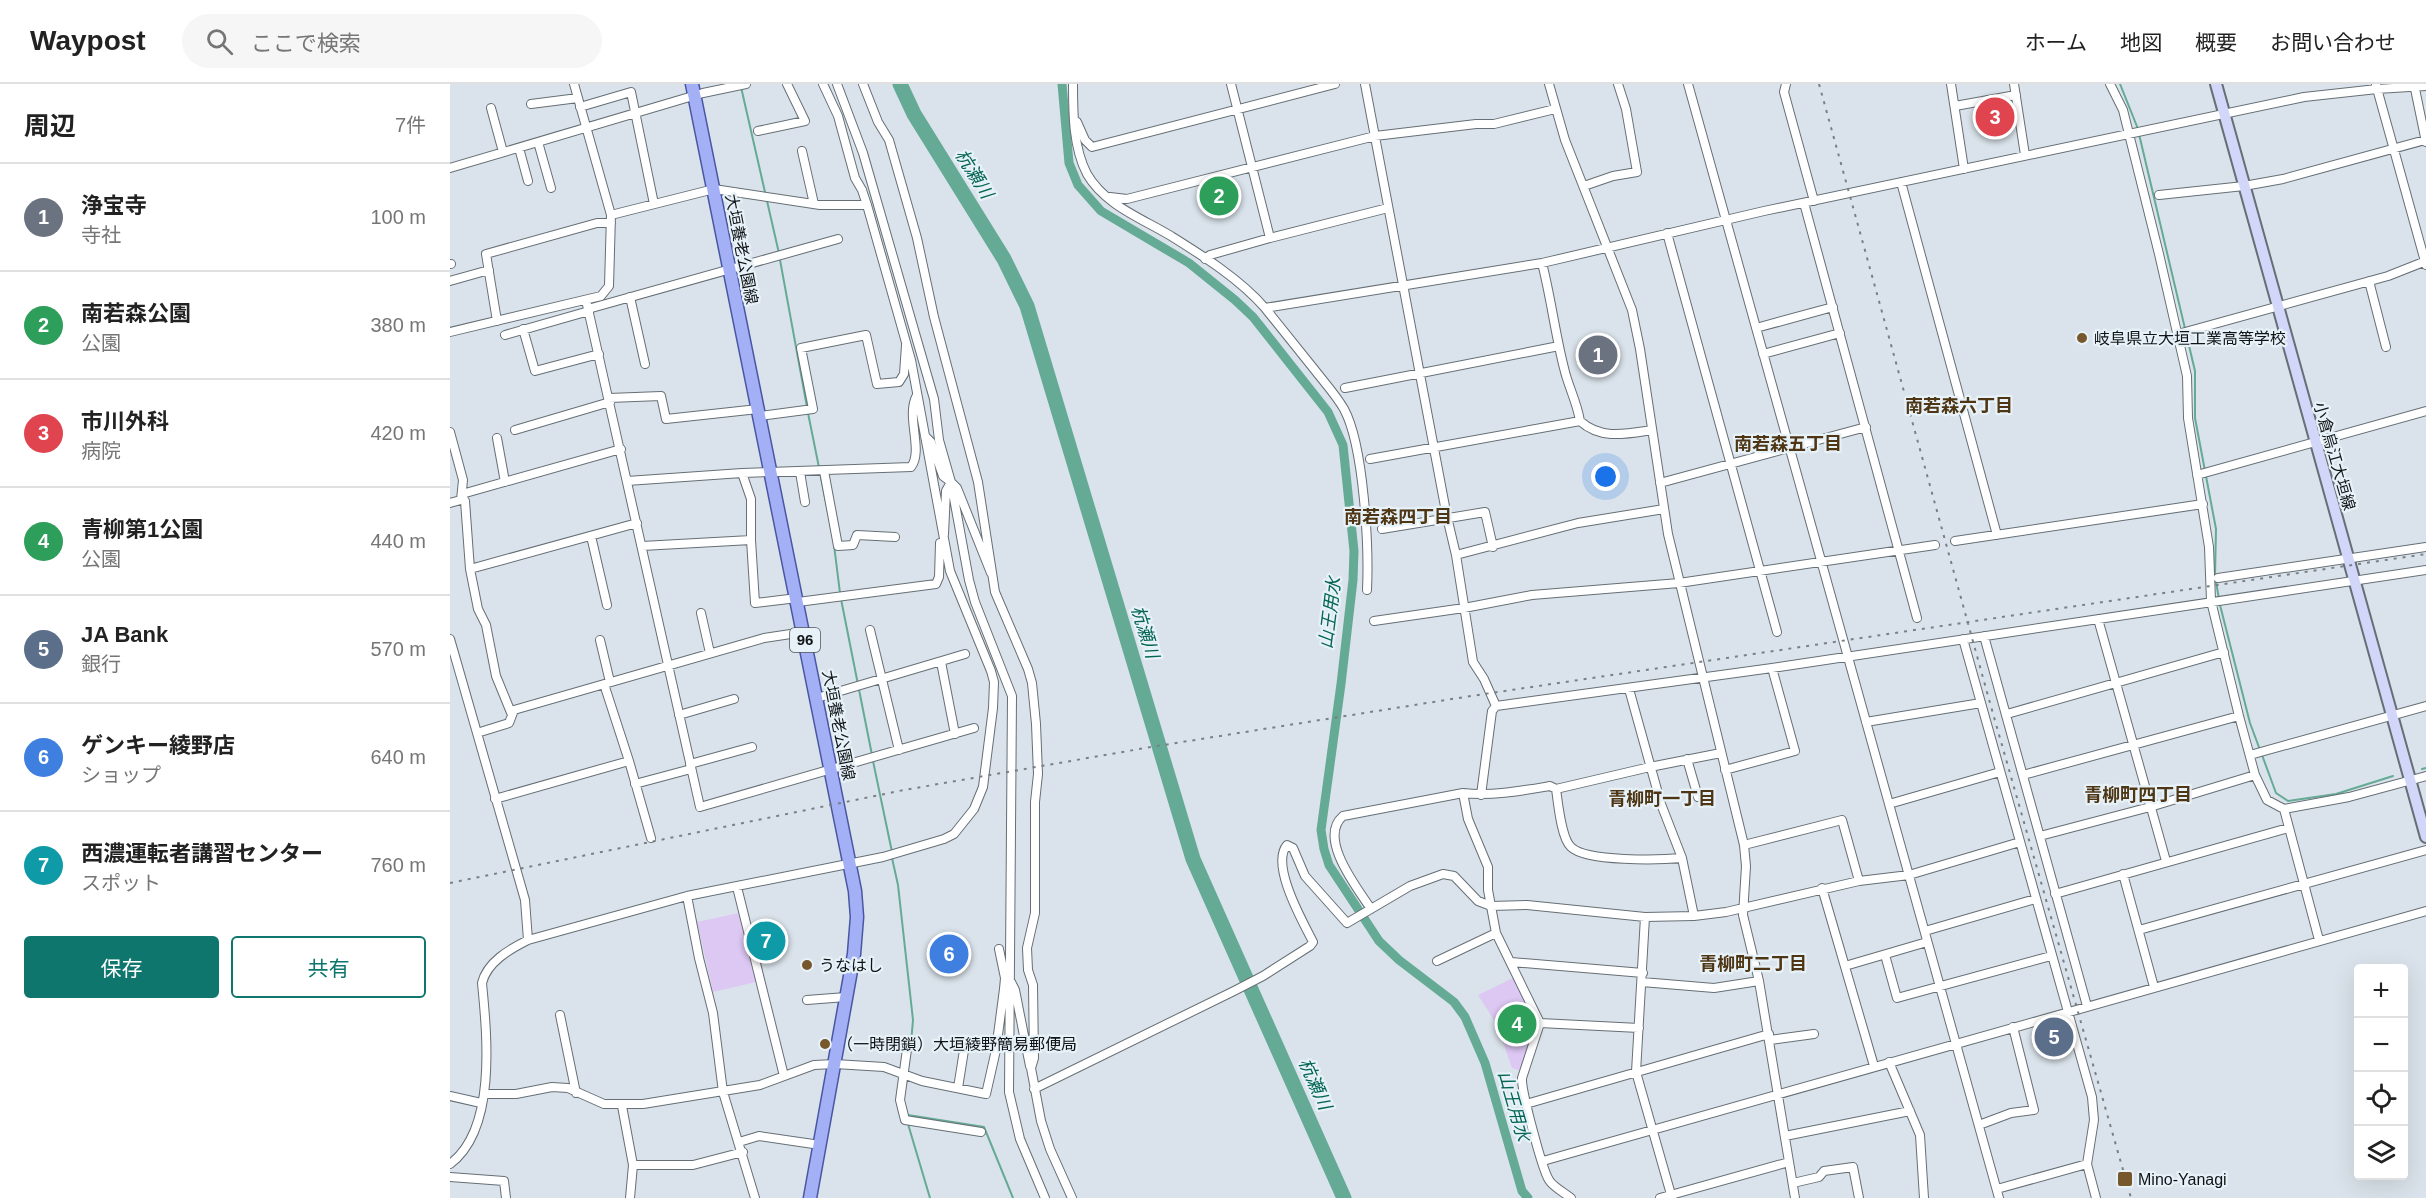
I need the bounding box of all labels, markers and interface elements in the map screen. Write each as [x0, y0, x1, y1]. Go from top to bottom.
search box [182, 14, 602, 68]
text: Waypost [30, 25, 146, 56]
icon: search [203, 25, 236, 58]
text: ここで検索 [251, 31, 361, 56]
text: ホーム [2025, 31, 2087, 54]
text: 地図 [2120, 31, 2162, 54]
text: 概要 [2195, 31, 2237, 54]
text: お問い合わせ [2270, 31, 2396, 54]
pin: 3 [1976, 94, 2014, 140]
text: 周辺 [24, 111, 76, 141]
text: 7件 [395, 114, 426, 136]
water label: 杭瀬川 [951, 146, 998, 204]
pin: 2 [1200, 174, 1238, 218]
street label: 大垣養老公園線 [722, 192, 761, 306]
text: 浄宝寺 [81, 193, 147, 218]
text: 1 [38, 206, 49, 228]
text: 100 m [370, 206, 426, 228]
text: 寺社 [81, 224, 121, 246]
text: 南若森公園 [81, 301, 191, 326]
text: 2 [38, 314, 49, 336]
text: 380 m [370, 314, 426, 336]
place label: 岐阜県立大垣工業高等学校 [2094, 330, 2286, 347]
marker: 岐阜県立大垣工業高等学校 [2075, 331, 2089, 345]
text: 公園 [81, 332, 121, 354]
pin: 1 [1578, 332, 1618, 378]
district label: 南若森六丁目 [1905, 396, 2013, 416]
street label: 小倉烏江大垣線 [2311, 400, 2358, 512]
text: 市川外科 [81, 409, 169, 434]
text: 3 [38, 422, 49, 444]
text: 420 m [370, 422, 426, 444]
district label: 南若森五丁目 [1734, 434, 1842, 454]
text: 病院 [81, 440, 121, 462]
your location [1591, 462, 1620, 491]
district label: 南若森四丁目 [1344, 507, 1452, 527]
text: 青柳第1公園 [81, 517, 203, 542]
text: 4 [38, 530, 49, 552]
text: 440 m [370, 530, 426, 552]
text: 公園 [81, 548, 121, 570]
water label: 山王用水 [1316, 574, 1345, 650]
water label: 杭瀬川 [1128, 603, 1163, 663]
text: JA Bank [81, 622, 168, 647]
road number: 96 [790, 628, 820, 652]
text: 5 [38, 638, 49, 660]
text: 570 m [370, 638, 426, 660]
text: 銀行 [81, 653, 121, 675]
street label: 大垣養老公園線 [819, 668, 858, 782]
text: ゲンキー綾野店 [81, 733, 235, 758]
text: 6 [38, 746, 49, 768]
text: 640 m [370, 746, 426, 768]
text: ショップ [81, 764, 161, 786]
district label: 青柳町四丁目 [2084, 785, 2192, 805]
district label: 青柳町一丁目 [1608, 789, 1716, 809]
text: 西濃運転者講習センター [81, 841, 323, 866]
text: 7 [38, 854, 49, 876]
text: 760 m [370, 854, 426, 876]
text: スポット [81, 872, 161, 894]
pin: 7 [746, 918, 786, 964]
pin: 6 [930, 932, 968, 976]
button: 保存 [24, 936, 219, 998]
button: 共有 [231, 936, 426, 998]
district label: 青柳町二丁目 [1699, 954, 1807, 974]
place label: うなはし [819, 957, 883, 974]
marker: うなはし [800, 958, 814, 972]
map controls [2354, 964, 2408, 1180]
button: + [2354, 964, 2408, 1018]
pin: 4 [1498, 1002, 1536, 1046]
pin: 5 [2034, 1014, 2074, 1060]
button: − [2354, 1018, 2408, 1072]
place label: （一時閉鎖）大垣綾野簡易郵便局 [837, 1036, 1077, 1053]
marker: （一時閉鎖）大垣綾野簡易郵便局 [818, 1037, 832, 1051]
water label: 杭瀬川 [1295, 1055, 1336, 1115]
water label: 山王用水 [1494, 1069, 1534, 1145]
button: locate [2354, 1072, 2408, 1126]
button: layers [2354, 1126, 2408, 1180]
marker: Mino-Yanagi [2116, 1170, 2134, 1188]
place label: Mino-Yanagi [2138, 1171, 2227, 1188]

